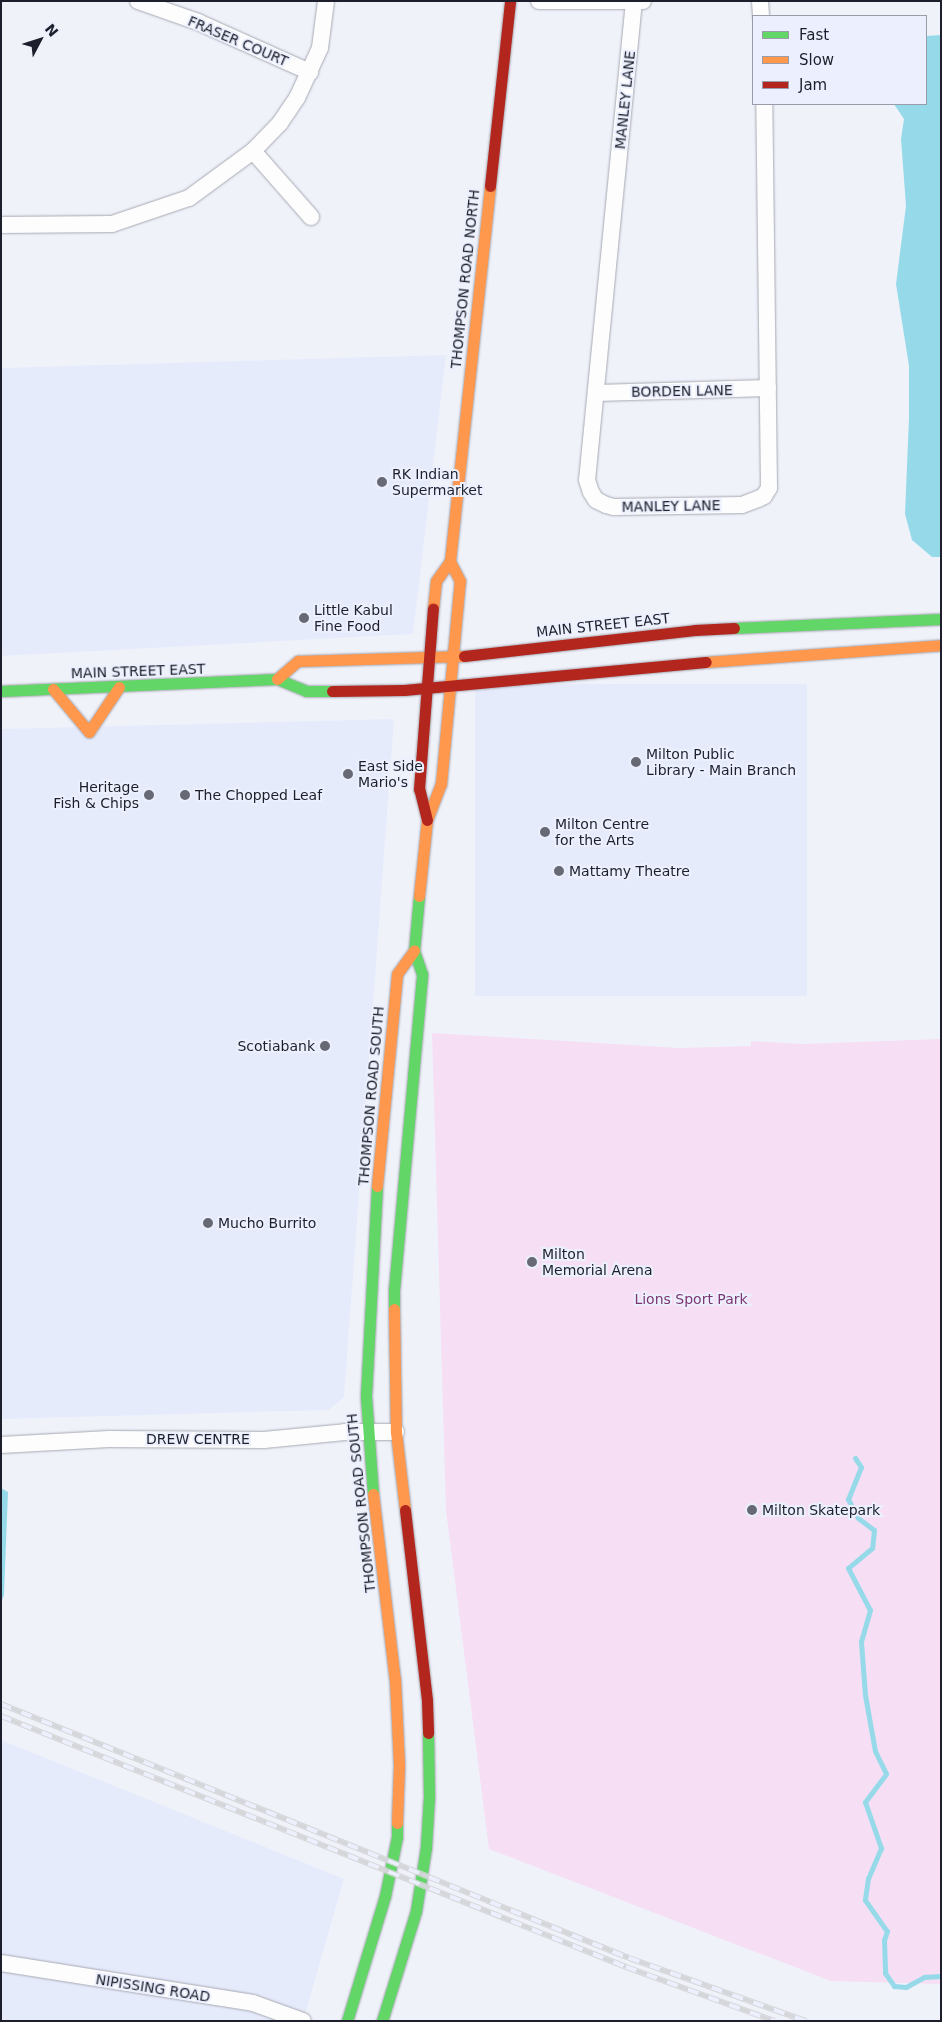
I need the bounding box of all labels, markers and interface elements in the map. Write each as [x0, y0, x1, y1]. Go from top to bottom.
street label: FRASER COURT [185, 12, 291, 70]
north arrow [15, 15, 65, 65]
legend [752, 15, 927, 105]
text: N [42, 21, 61, 40]
text: Fast [799, 26, 829, 44]
street label: MANLEY LANE [611, 50, 639, 150]
text: Slow [799, 51, 834, 69]
text: Jam [799, 76, 827, 94]
street label: THOMPSON ROAD NORTH [447, 189, 483, 369]
street label: BORDEN LANE [631, 382, 733, 400]
place label: RK Indian Supermarket [392, 466, 482, 498]
marker: RK Indian Supermarket [376, 476, 388, 488]
street label: MANLEY LANE [621, 497, 721, 515]
place label: Little Kabul Fine Food [314, 602, 393, 634]
street label: MAIN STREET EAST [535, 610, 671, 640]
marker: Little Kabul Fine Food [298, 612, 310, 624]
street label: MAIN STREET EAST [71, 660, 205, 682]
place label: Milton Public Library - Main Branch [646, 746, 796, 779]
marker: Milton Public Library - Main Branch [630, 756, 642, 768]
place label: East Side Mario's [358, 758, 423, 790]
marker: East Side Mario's [342, 768, 354, 780]
place label: Heritage Fish & Chips [53, 779, 139, 812]
place label: The Chopped Leaf [195, 787, 322, 803]
marker: Heritage Fish & Chips [143, 789, 155, 801]
marker: The Chopped Leaf [179, 789, 191, 801]
place label: Milton Centre for the Arts [555, 816, 649, 849]
marker: Milton Centre for the Arts [539, 826, 551, 838]
place label: Mattamy Theatre [569, 863, 690, 879]
marker: Mattamy Theatre [553, 865, 565, 877]
street label: THOMPSON ROAD SOUTH [355, 1006, 387, 1186]
place label: Scotiabank [237, 1038, 315, 1054]
marker: Scotiabank [319, 1040, 331, 1052]
place label: Mucho Burrito [218, 1215, 316, 1231]
marker: Mucho Burrito [202, 1217, 214, 1229]
place label: Milton Memorial Arena [542, 1246, 653, 1278]
marker: Milton Memorial Arena [526, 1256, 538, 1268]
park label: Lions Sport Park [634, 1291, 748, 1307]
street label: THOMPSON ROAD SOUTH [343, 1413, 379, 1593]
street label: DREW CENTRE [146, 1431, 250, 1447]
place label: Milton Skatepark [762, 1502, 880, 1518]
marker: Milton Skatepark [746, 1504, 758, 1516]
street label: NIPISSING ROAD [95, 1971, 211, 2005]

